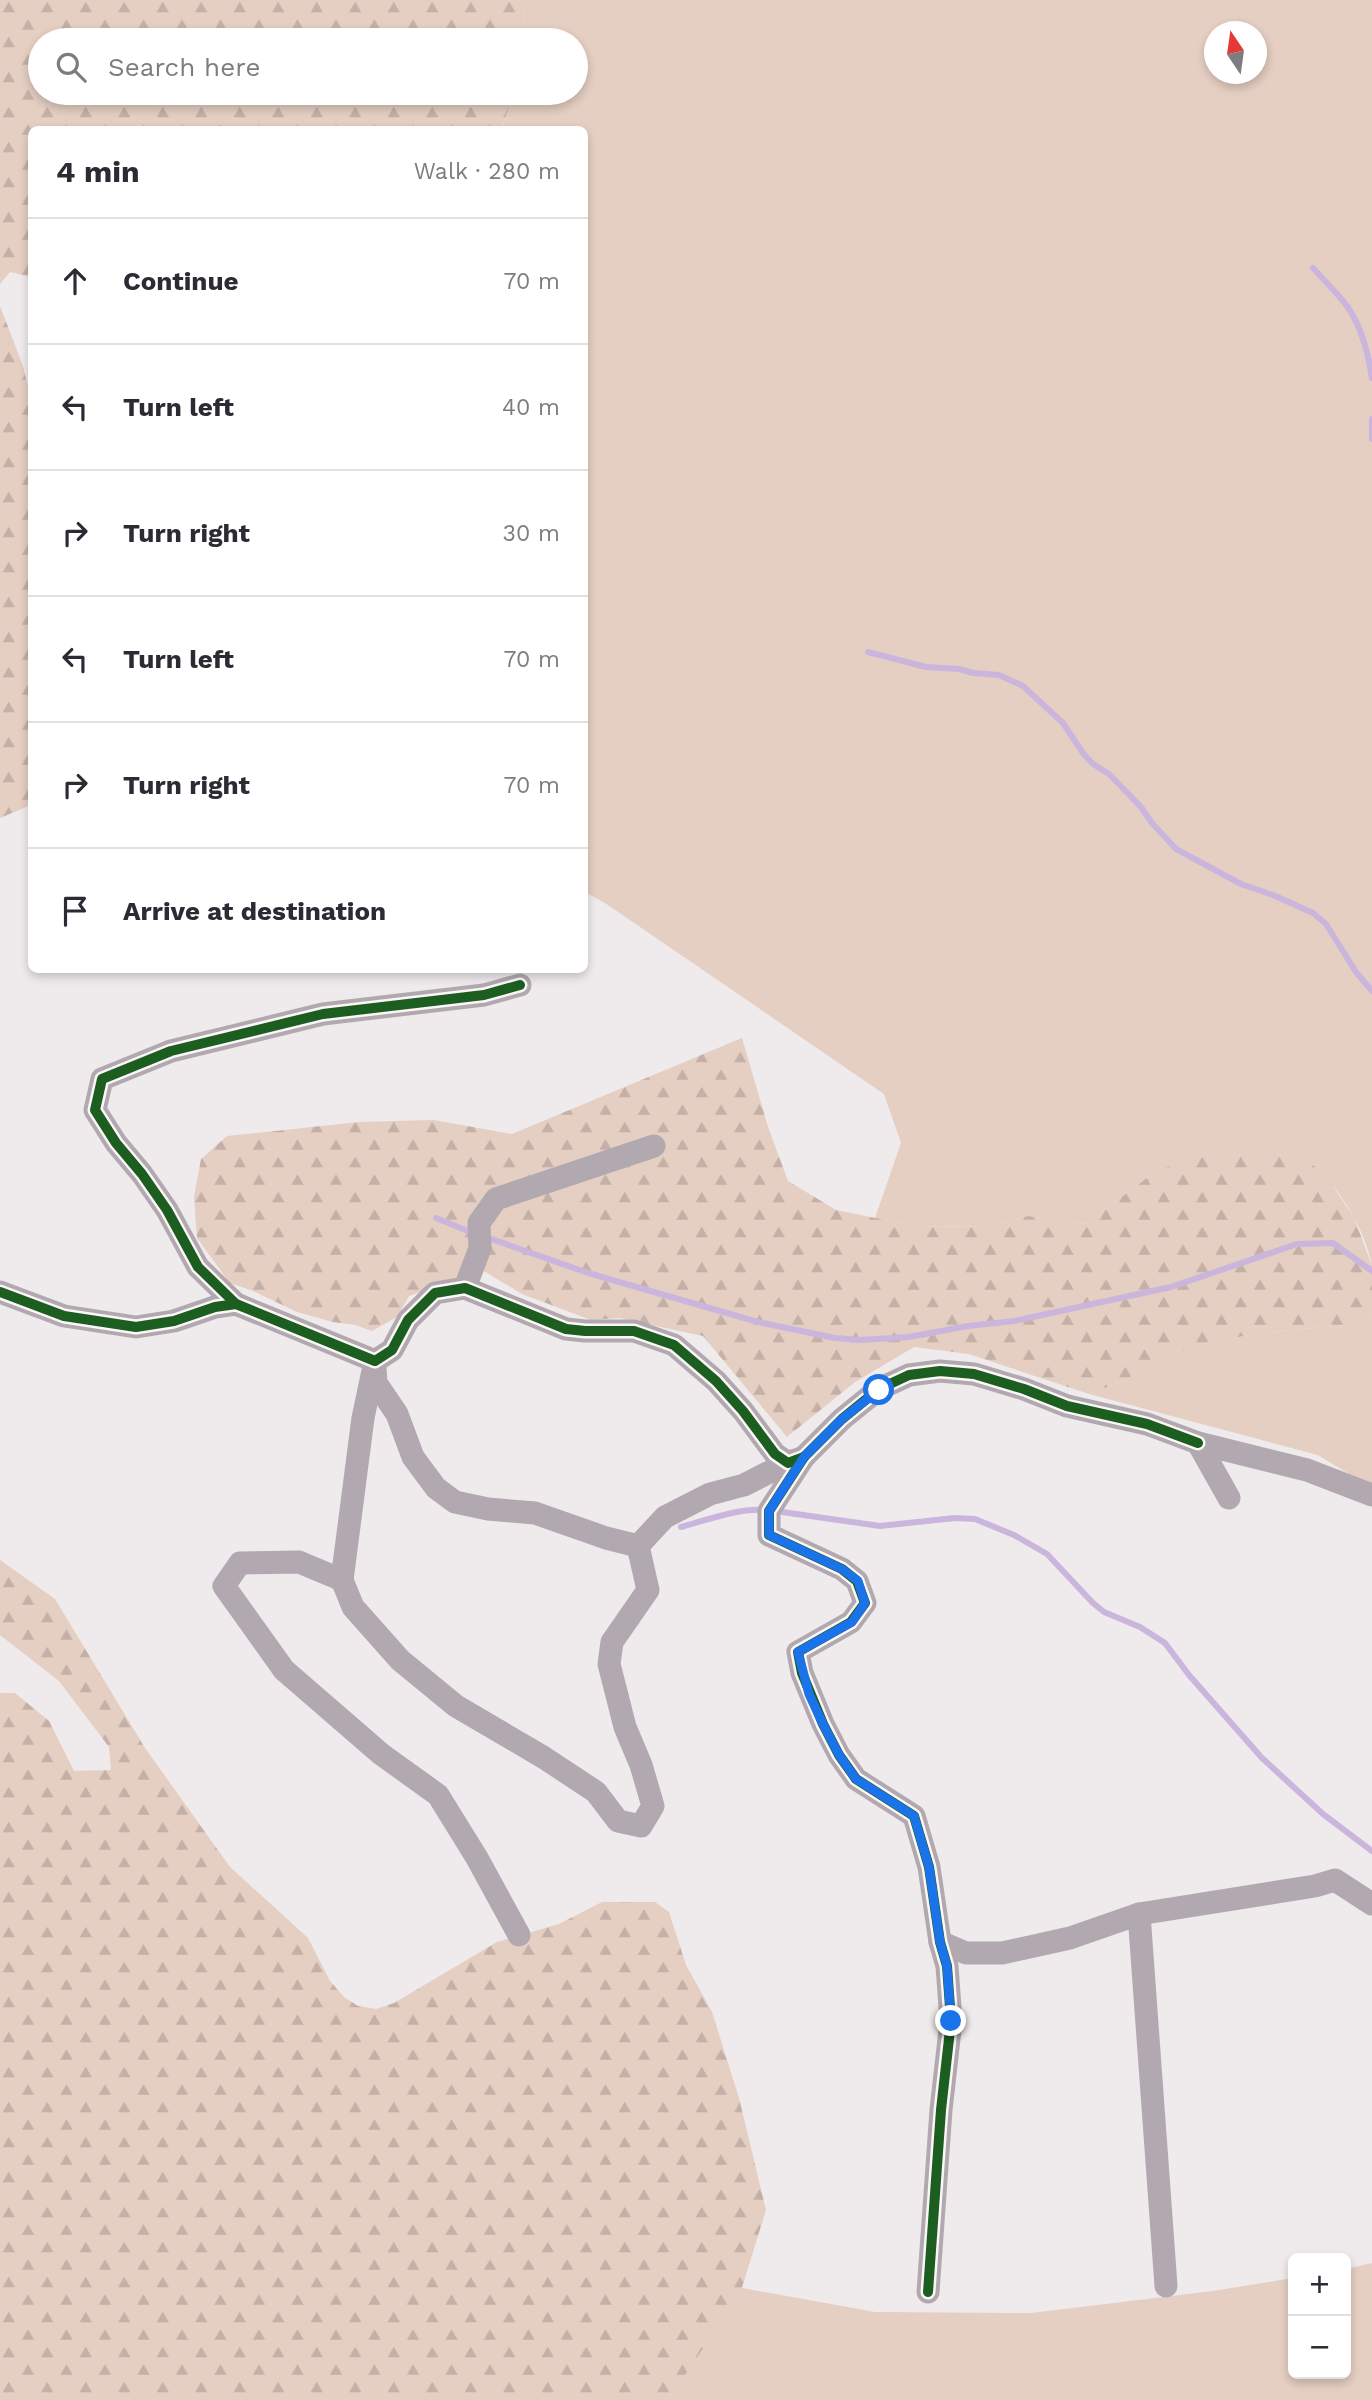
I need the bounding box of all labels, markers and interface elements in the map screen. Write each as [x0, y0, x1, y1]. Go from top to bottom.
north arrow [1204, 21, 1267, 84]
search box [28, 28, 588, 105]
icon: search [52, 48, 90, 86]
text: Search here [108, 52, 260, 82]
text: 4 min [56, 154, 140, 189]
text: Walk · 280 m [414, 158, 560, 185]
icon: ahead [56, 262, 94, 300]
text: Continue [123, 266, 239, 296]
text: 70 m [503, 268, 560, 295]
icon: left [56, 388, 94, 426]
text: Turn left [123, 392, 234, 422]
text: 40 m [502, 394, 560, 421]
icon: right [56, 514, 94, 552]
text: Turn right [123, 518, 250, 548]
text: 30 m [503, 520, 560, 547]
icon: left [56, 640, 94, 678]
text: Turn left [123, 644, 234, 674]
text: 70 m [503, 646, 560, 673]
icon: right [56, 766, 94, 804]
text: Turn right [123, 770, 250, 800]
text: 70 m [503, 772, 560, 799]
icon: arrive [56, 892, 94, 930]
text: Arrive at destination [123, 896, 386, 926]
route start [863, 1374, 894, 1405]
route end [935, 2005, 966, 2036]
map controls [1288, 2253, 1351, 2379]
button: + [1288, 2253, 1351, 2316]
button: − [1288, 2316, 1351, 2379]

